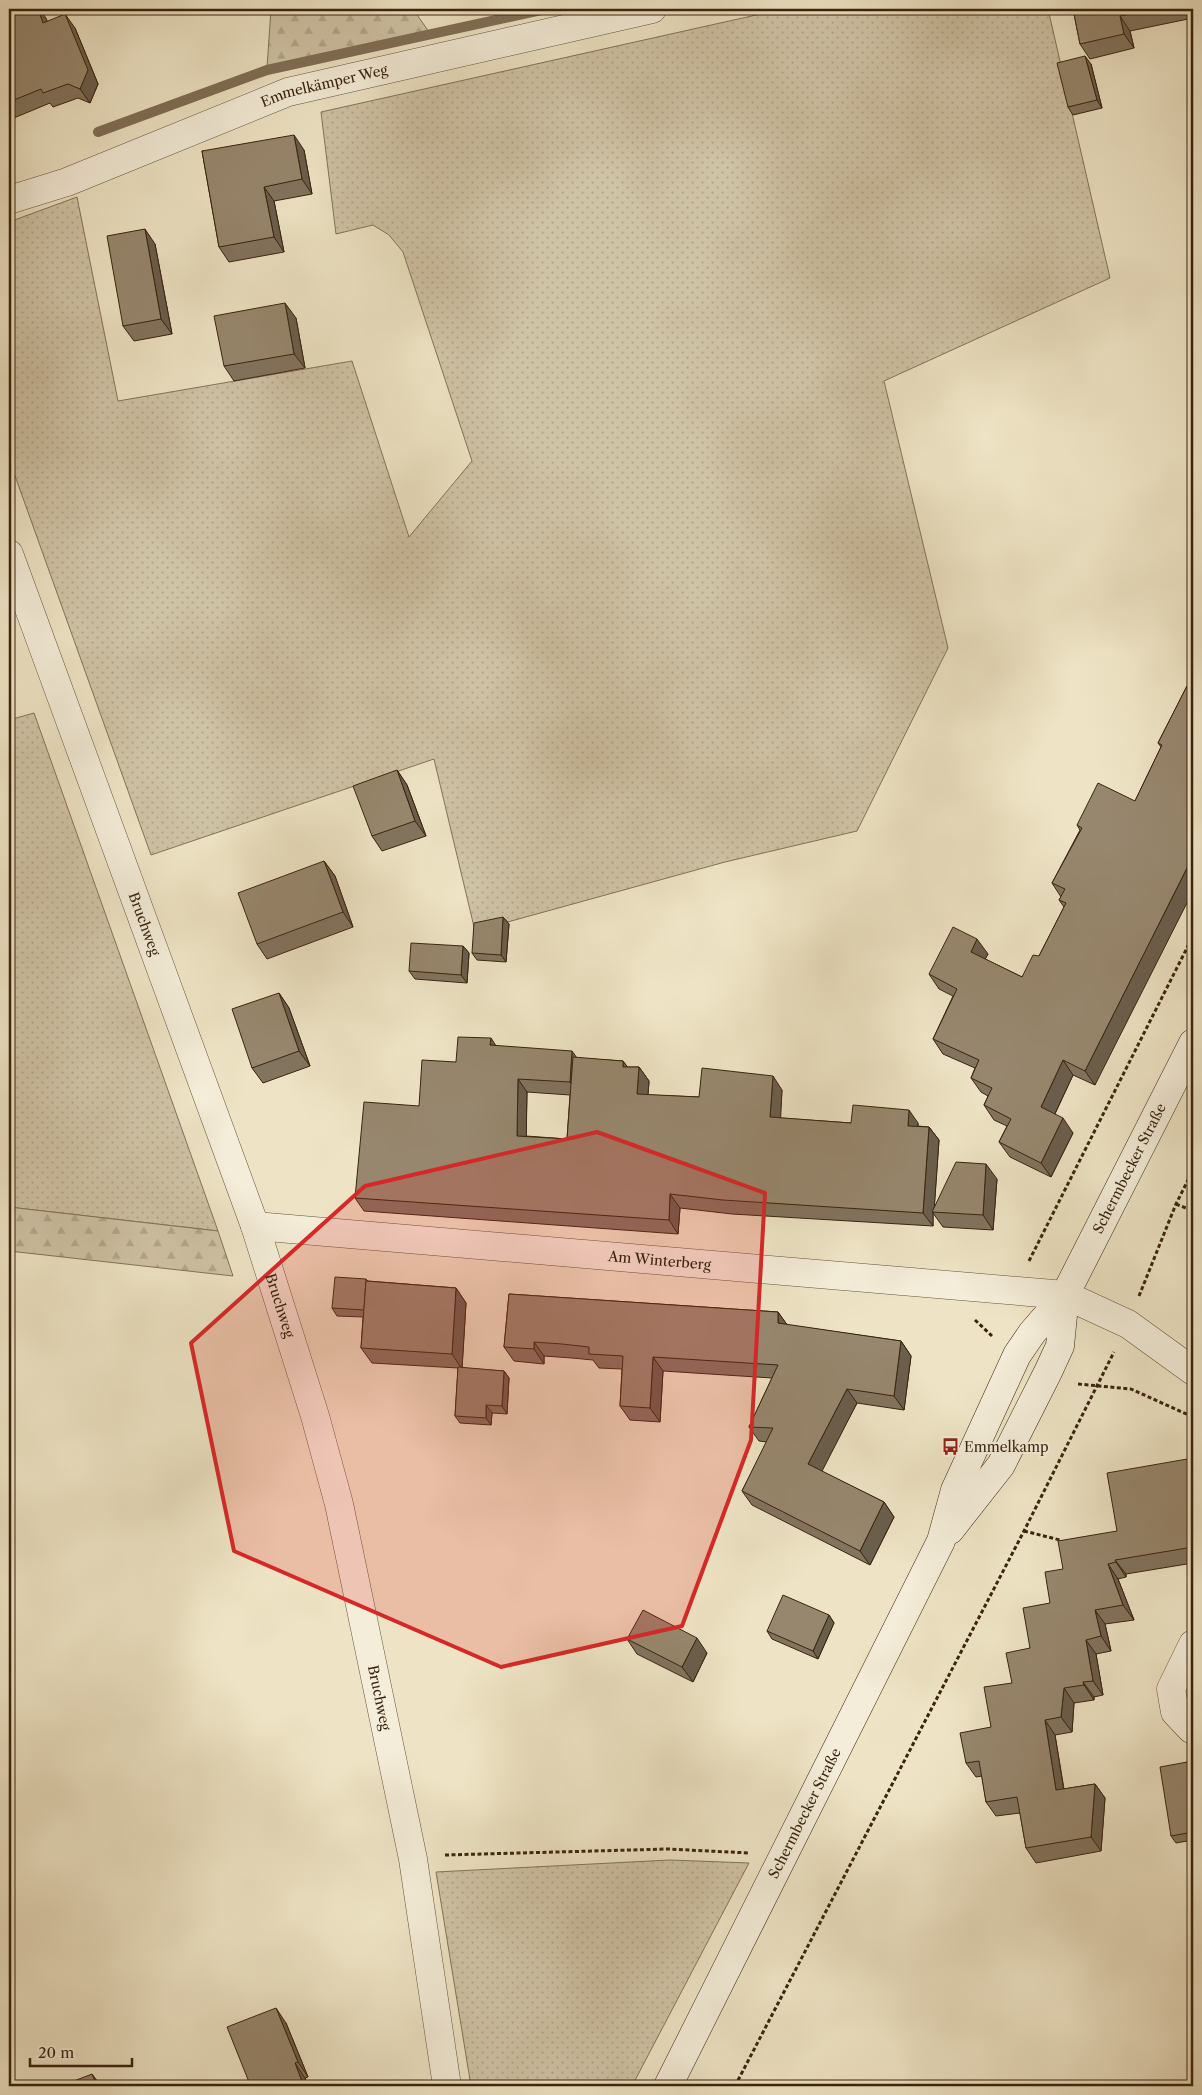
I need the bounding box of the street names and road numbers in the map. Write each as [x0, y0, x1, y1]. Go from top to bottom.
street label: Emmelkämper Weg [258, 60, 390, 111]
street label: Bruchweg [125, 890, 165, 959]
street label: Schermbecker Straße [1089, 1100, 1170, 1237]
street label: Am Winterberg [606, 1247, 712, 1274]
street label: Bruchweg [262, 1271, 299, 1341]
street label: Bruchweg [364, 1663, 395, 1733]
street label: Schermbecker Straße [764, 1745, 845, 1882]

